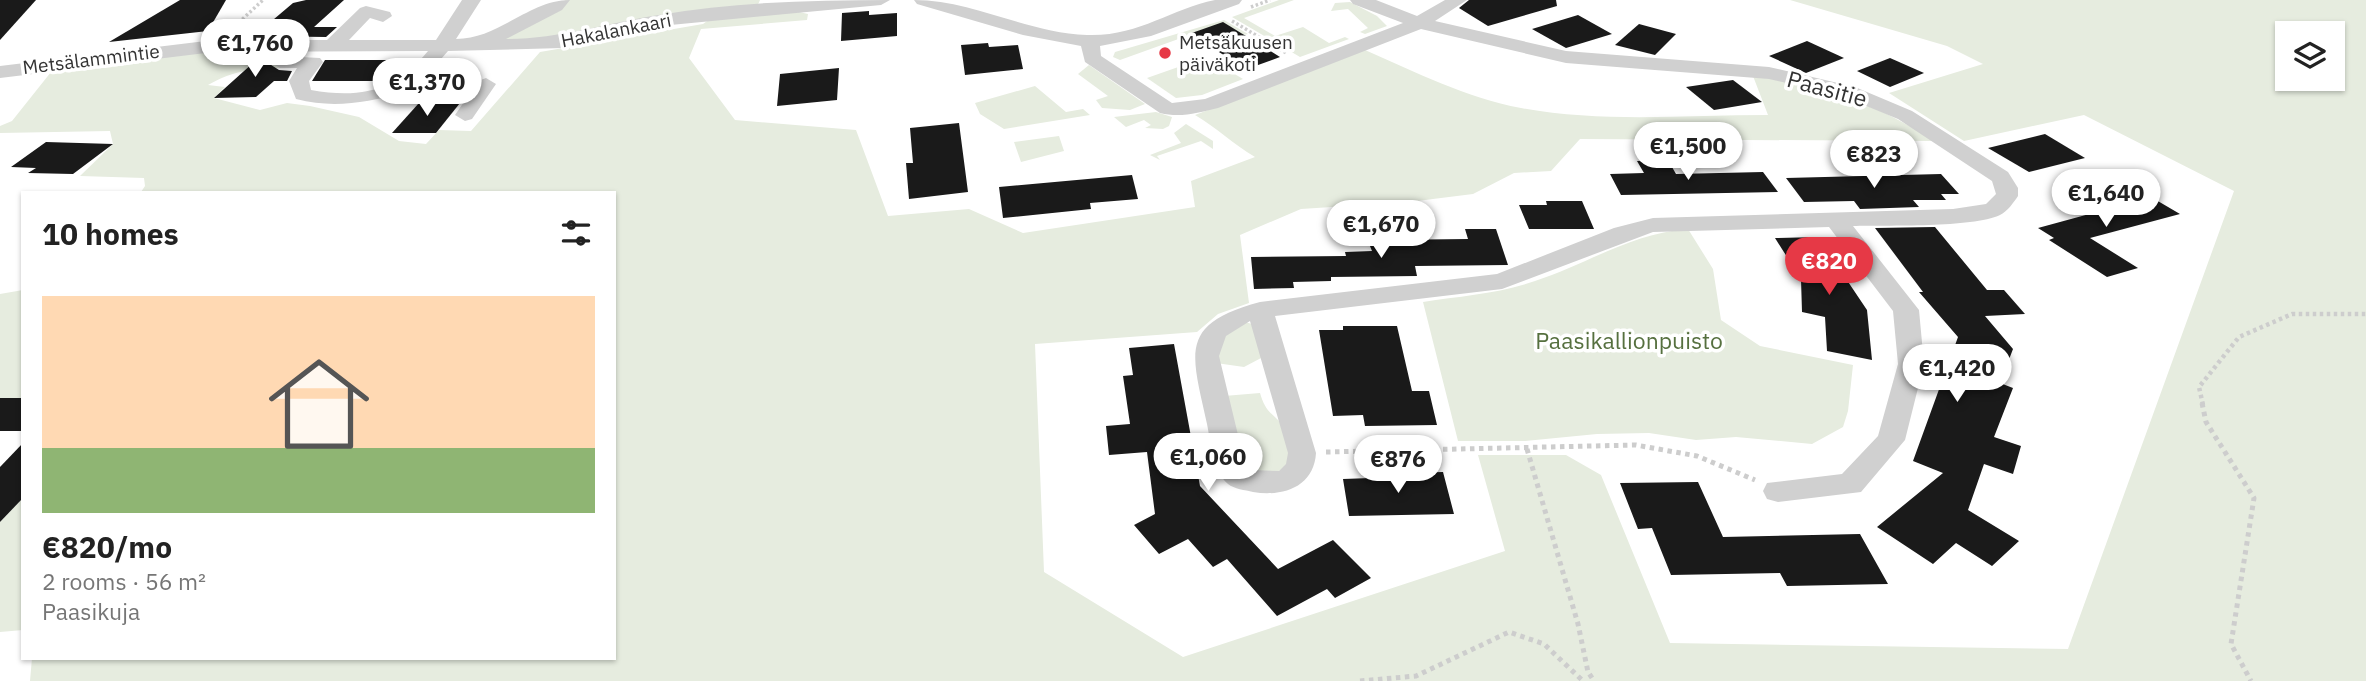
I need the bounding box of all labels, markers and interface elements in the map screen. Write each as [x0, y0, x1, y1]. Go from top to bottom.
street label: Hakalankaari [559, 8, 673, 52]
pin: €1,760 [198, 20, 312, 79]
map controls [2275, 21, 2345, 91]
button: layers [2275, 21, 2345, 91]
text: €1,760 [217, 27, 293, 57]
place label: Metsäkuusen päiväkoti [1179, 30, 1293, 76]
street label: Metsälammintie [21, 39, 161, 79]
marker: Metsäkuusen päiväkoti [1157, 45, 1173, 61]
pin: €1,370 [370, 58, 484, 118]
street label: Paasitie [1784, 63, 1871, 113]
text: €1,370 [389, 66, 465, 96]
pin: €1,500 [1631, 122, 1745, 182]
text: €1,500 [1650, 130, 1726, 160]
pin: €823 [1833, 130, 1915, 190]
text: €823 [1846, 138, 1902, 168]
pin: €1,640 [2049, 170, 2163, 229]
text: €1,640 [2068, 177, 2144, 207]
pin: €1,670 [1324, 201, 1438, 260]
text: €1,670 [1343, 208, 1419, 238]
text: 10 homes [42, 214, 179, 253]
icon: filters [557, 214, 595, 252]
pin: €820 [1788, 238, 1870, 297]
text: €820 [1801, 245, 1857, 275]
park label: Paasikallionpuisto [1535, 325, 1723, 355]
icon: home [256, 341, 382, 467]
pin: €1,420 [1900, 344, 2014, 404]
text: €1,420 [1919, 352, 1995, 382]
pin: €1,060 [1151, 434, 1265, 493]
pin: €876 [1357, 435, 1439, 495]
text: €1,060 [1170, 441, 1246, 471]
text: €876 [1370, 443, 1426, 473]
text: €820/mo [42, 527, 172, 566]
text: 2 rooms · 56 m² [42, 566, 206, 596]
text: Paasikuja [42, 596, 140, 626]

